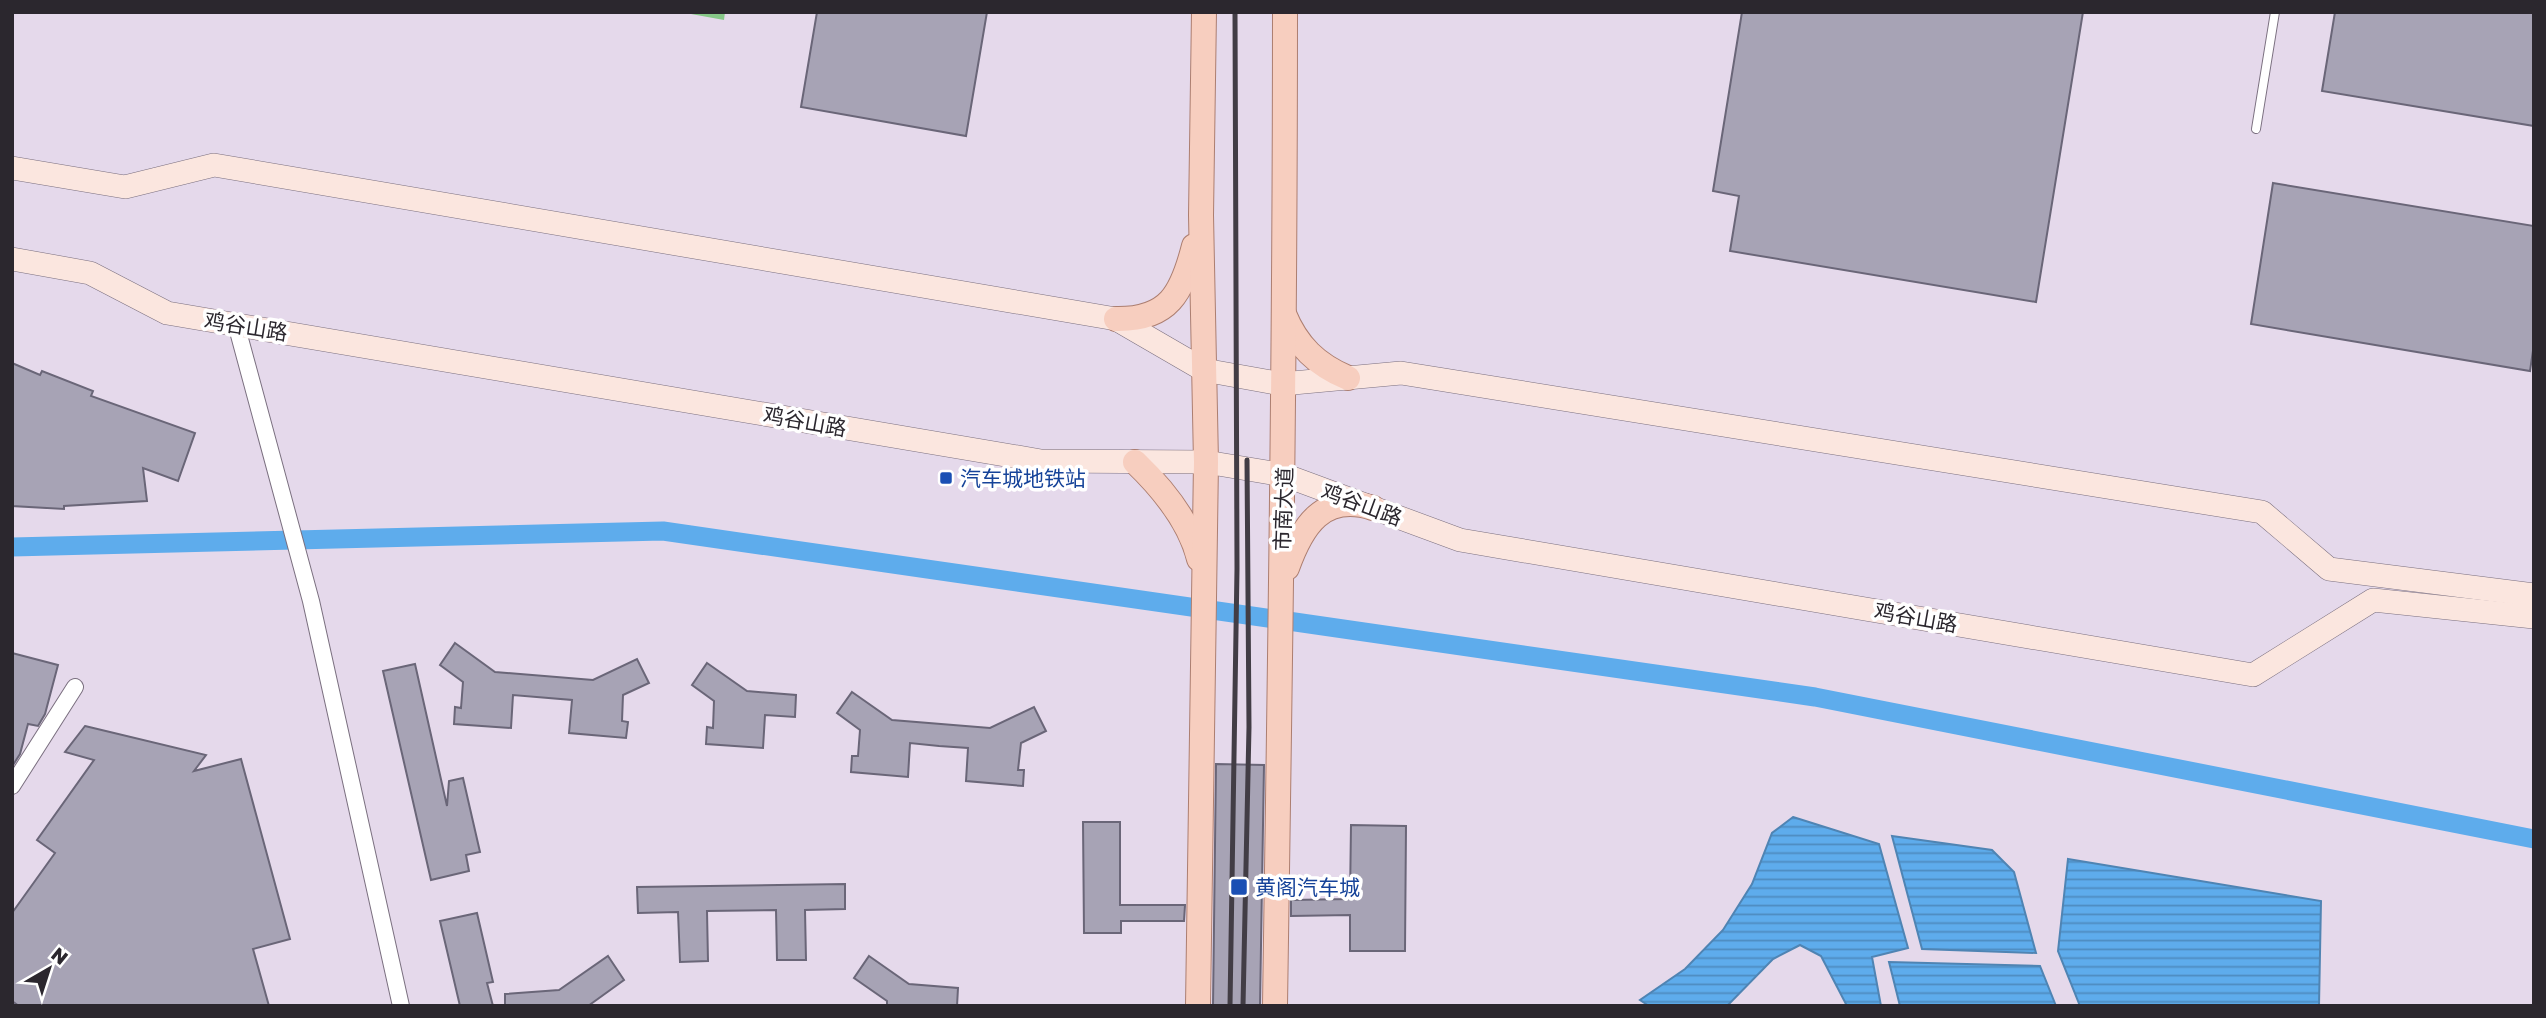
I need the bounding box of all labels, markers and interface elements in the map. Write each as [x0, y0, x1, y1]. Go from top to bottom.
street label: 鸡谷山路 [202, 307, 290, 345]
street label: 鸡谷山路 [761, 401, 849, 441]
place label: 汽车城地铁站 [960, 465, 1086, 491]
street label: 市南大道 [1269, 467, 1297, 551]
marker: 汽车城地铁站 [938, 470, 954, 486]
street label: 鸡谷山路 [1318, 477, 1406, 531]
street label: 鸡谷山路 [1872, 597, 1960, 637]
place label: 黄阁汽车城 [1255, 874, 1360, 900]
marker: 黄阁汽车城 [1229, 877, 1249, 897]
north arrow [14, 934, 84, 1004]
text: N [47, 942, 73, 969]

